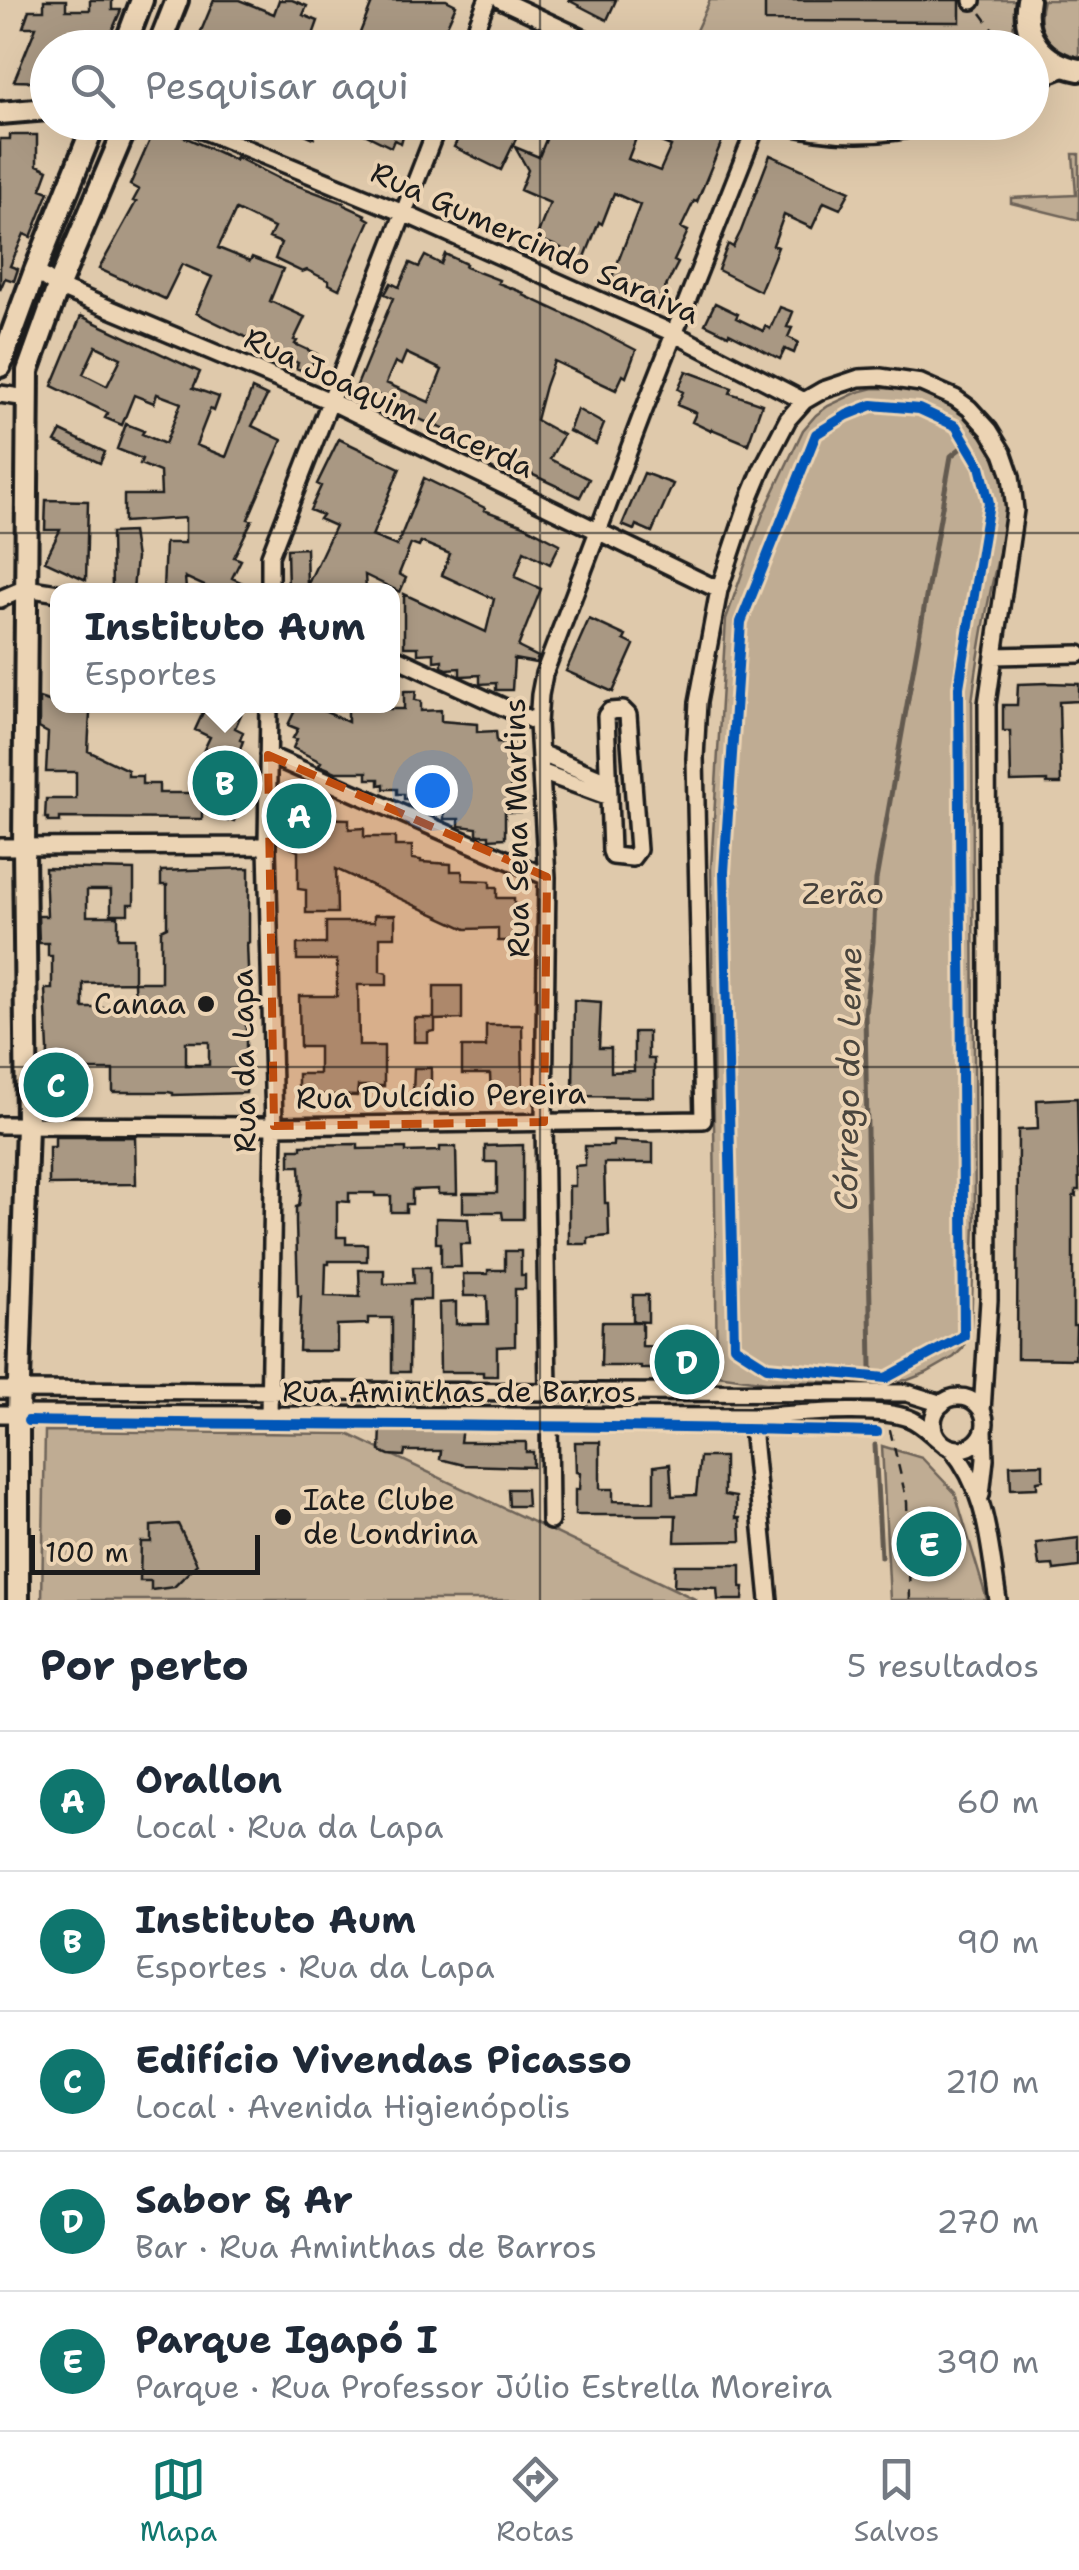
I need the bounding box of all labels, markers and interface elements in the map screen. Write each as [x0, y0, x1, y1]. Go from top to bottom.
search box [30, 30, 1049, 140]
icon: search [65, 58, 120, 113]
text: Pesquisar aqui [145, 60, 409, 111]
street label: Rua Gumercindo Saraiva [364, 151, 706, 334]
street label: Rua Joaquim Lacerda [238, 317, 541, 488]
popup [50, 583, 400, 713]
text: Instituto Aum [85, 601, 365, 652]
text: Esportes [85, 652, 217, 695]
street label: Rua Sena Martins [494, 698, 539, 958]
pin: B [192, 746, 258, 820]
your location [407, 765, 458, 816]
pin: A [266, 778, 332, 854]
park label: Zerão [802, 873, 884, 914]
water label: Córrego do Leme [824, 946, 871, 1212]
street label: Rua da Lapa [221, 968, 266, 1153]
place label: Canaa [94, 983, 186, 1024]
marker: Canaa [195, 993, 217, 1015]
pin: C [23, 1048, 88, 1122]
street label: Rua Dulcídio Pereira [296, 1072, 587, 1119]
pin: D [654, 1324, 720, 1400]
street label: Rua Aminthas de Barros [282, 1371, 636, 1412]
place label: Iate Clube de Londrina [303, 1479, 478, 1554]
marker: Iate Clube de Londrina [272, 1506, 294, 1528]
pin: E [896, 1506, 962, 1582]
scale bar [30, 1530, 260, 1574]
text: 100 m [45, 1533, 129, 1571]
text: Por perto [40, 1637, 249, 1693]
text: 5 resultados [847, 1644, 1039, 1687]
text: Orallon [135, 1754, 282, 1805]
text: A [60, 1780, 85, 1823]
text: 60 m [957, 1780, 1039, 1823]
text: Local · Rua da Lapa [135, 1805, 443, 1848]
text: Instituto Aum [135, 1894, 416, 1945]
text: B [63, 1920, 82, 1963]
text: 90 m [956, 1920, 1039, 1963]
text: Esportes · Rua da Lapa [135, 1945, 495, 1988]
text: Edifício Vivendas Picasso [135, 2034, 632, 2085]
text: C [63, 2060, 82, 2103]
text: 210 m [945, 2060, 1039, 2103]
text: Local · Avenida Higienópolis [135, 2085, 570, 2128]
text: Sabor & Ar [135, 2174, 353, 2225]
text: D [61, 2200, 84, 2243]
text: 270 m [936, 2200, 1039, 2243]
text: Bar · Rua Aminthas de Barros [135, 2225, 597, 2268]
text: Parque Igapó I [135, 2314, 438, 2365]
text: E [62, 2340, 83, 2383]
text: 390 m [936, 2340, 1039, 2383]
text: Parque · Rua Professor Júlio Estrella Moreira [135, 2365, 832, 2408]
tab: Mapa [140, 2452, 217, 2550]
tab: Rotas [496, 2452, 574, 2550]
tab: Salvos [854, 2452, 939, 2550]

